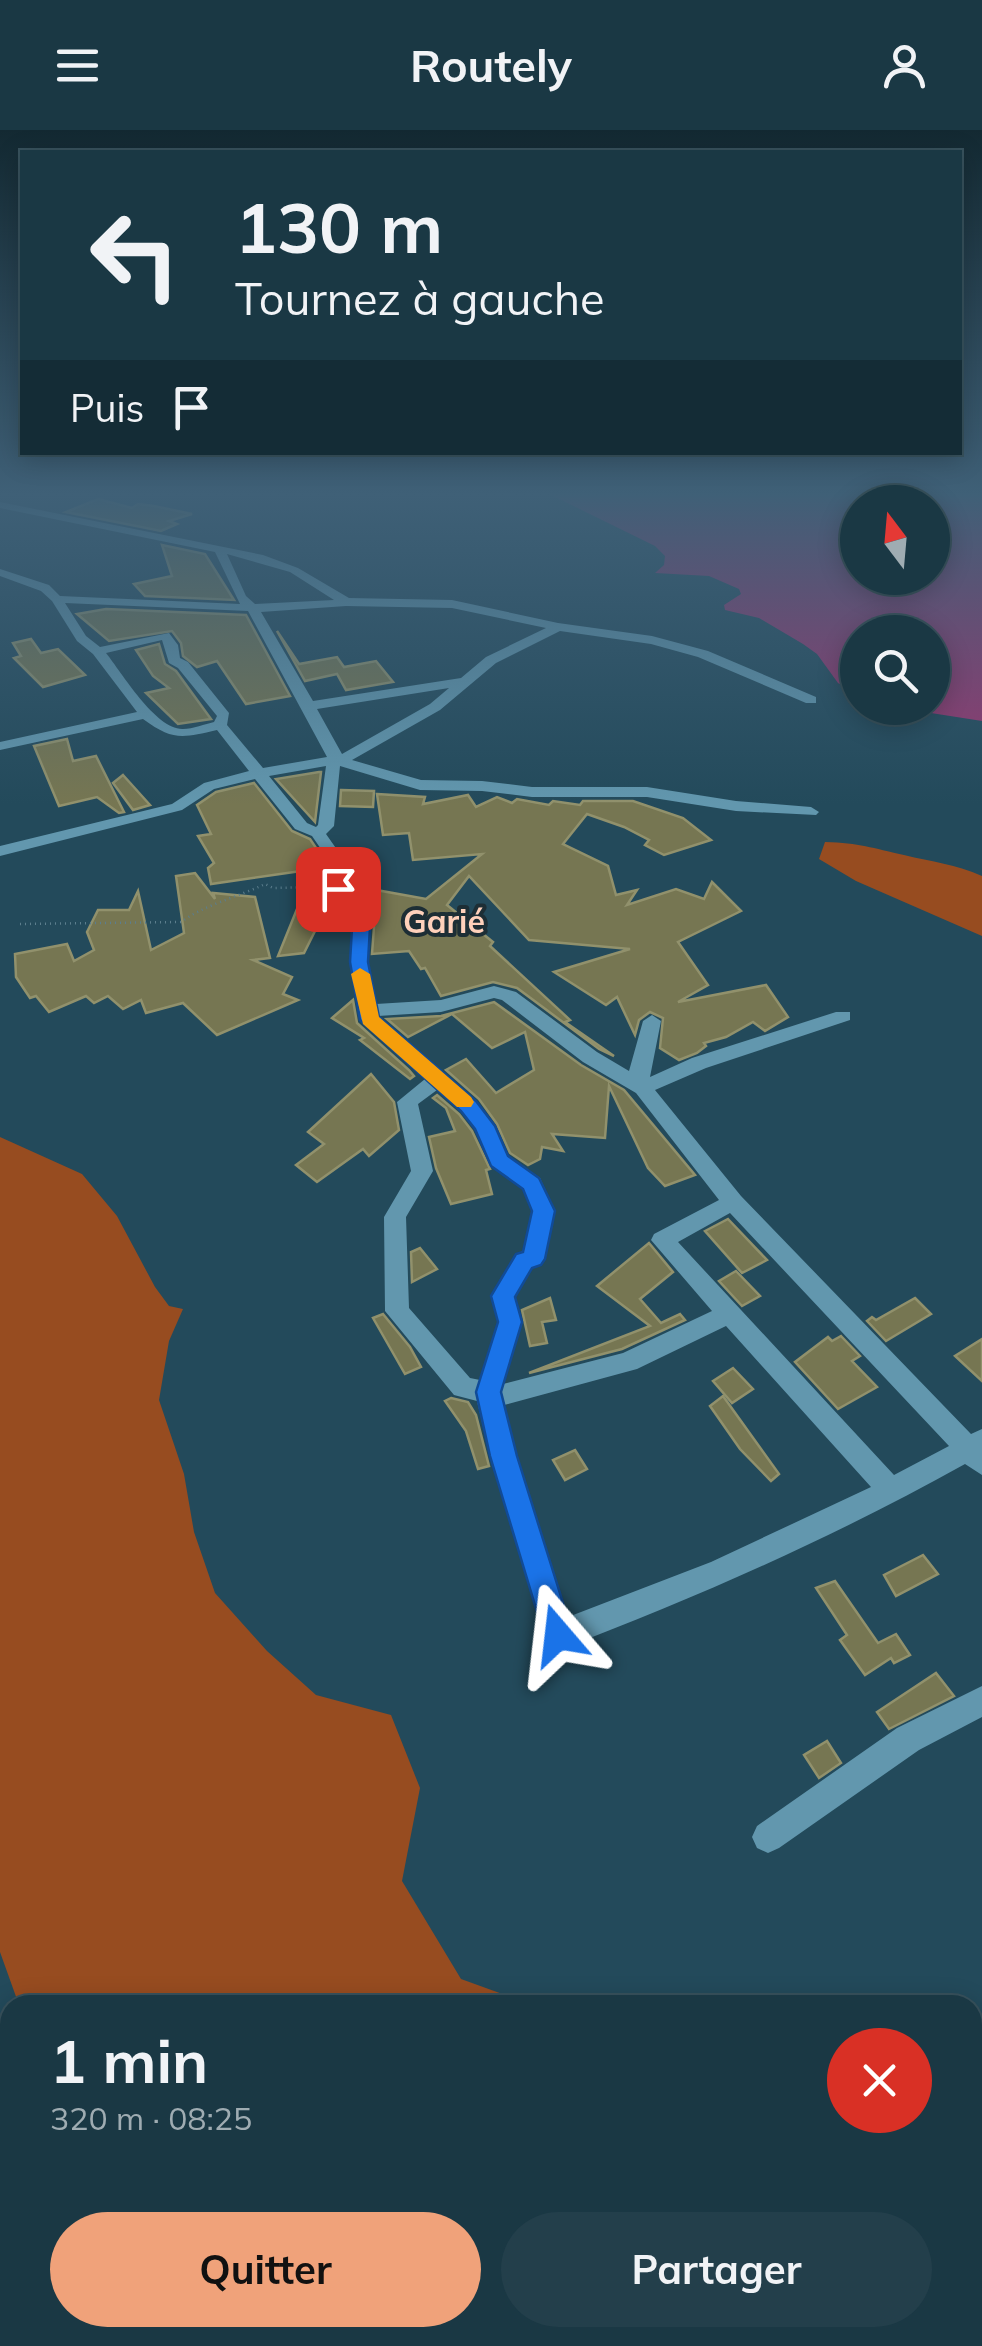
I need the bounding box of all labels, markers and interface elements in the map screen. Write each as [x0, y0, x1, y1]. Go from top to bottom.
text: Routely [410, 37, 572, 93]
icon: menu [50, 38, 105, 93]
icon: person [877, 38, 932, 93]
text: 130 m [235, 183, 443, 271]
icon: left [70, 190, 200, 320]
text: Tournez à gauche [235, 270, 605, 326]
icon: arrive [164, 380, 219, 435]
text: Puis [70, 384, 144, 432]
north arrow [840, 485, 950, 595]
map controls [840, 485, 950, 725]
button: search [840, 615, 950, 725]
pin [296, 847, 381, 932]
icon: arrive [311, 862, 366, 917]
district label: Garié [403, 901, 485, 941]
position arrow [506, 1583, 610, 1687]
text: 1 min [50, 2023, 208, 2098]
button: close [827, 2028, 932, 2133]
text: 320 m · 08:25 [50, 2098, 252, 2138]
button: Quitter [50, 2212, 481, 2327]
button: Partager [501, 2212, 932, 2327]

